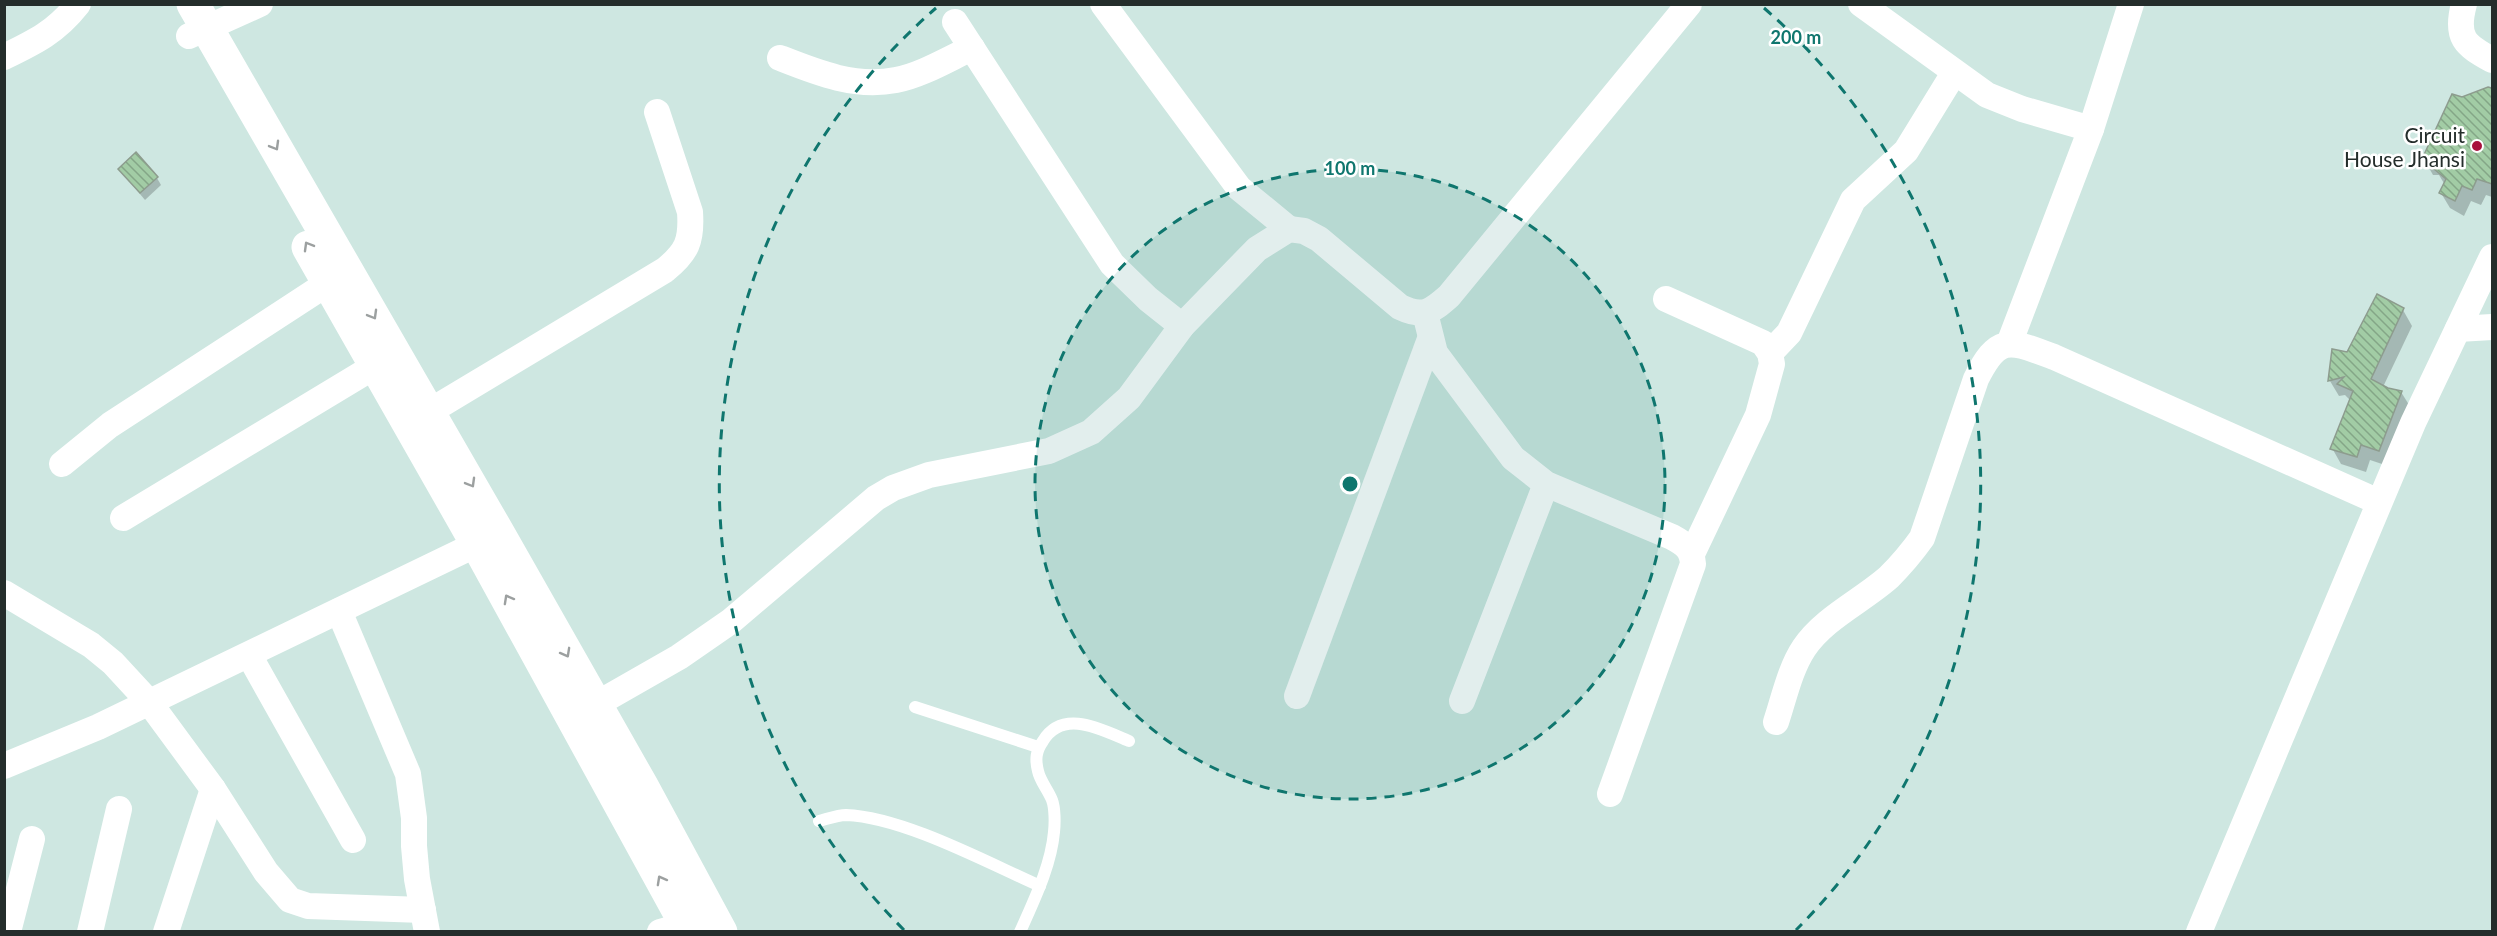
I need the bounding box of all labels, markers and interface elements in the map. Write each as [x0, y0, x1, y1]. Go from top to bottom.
text: 200 m [1771, 26, 1821, 48]
place label: Circuit House Jhansi [2344, 122, 2465, 171]
marker: Circuit House Jhansi [2470, 139, 2484, 153]
one-way arrow [268, 140, 279, 150]
text: 100 m [1325, 157, 1375, 179]
one-way arrow [304, 242, 315, 253]
one-way arrow [366, 308, 377, 319]
centre of rings [1340, 474, 1360, 494]
one-way arrow [463, 477, 475, 488]
one-way arrow [503, 595, 515, 605]
one-way arrow [559, 647, 570, 658]
one-way arrow [657, 876, 668, 887]

